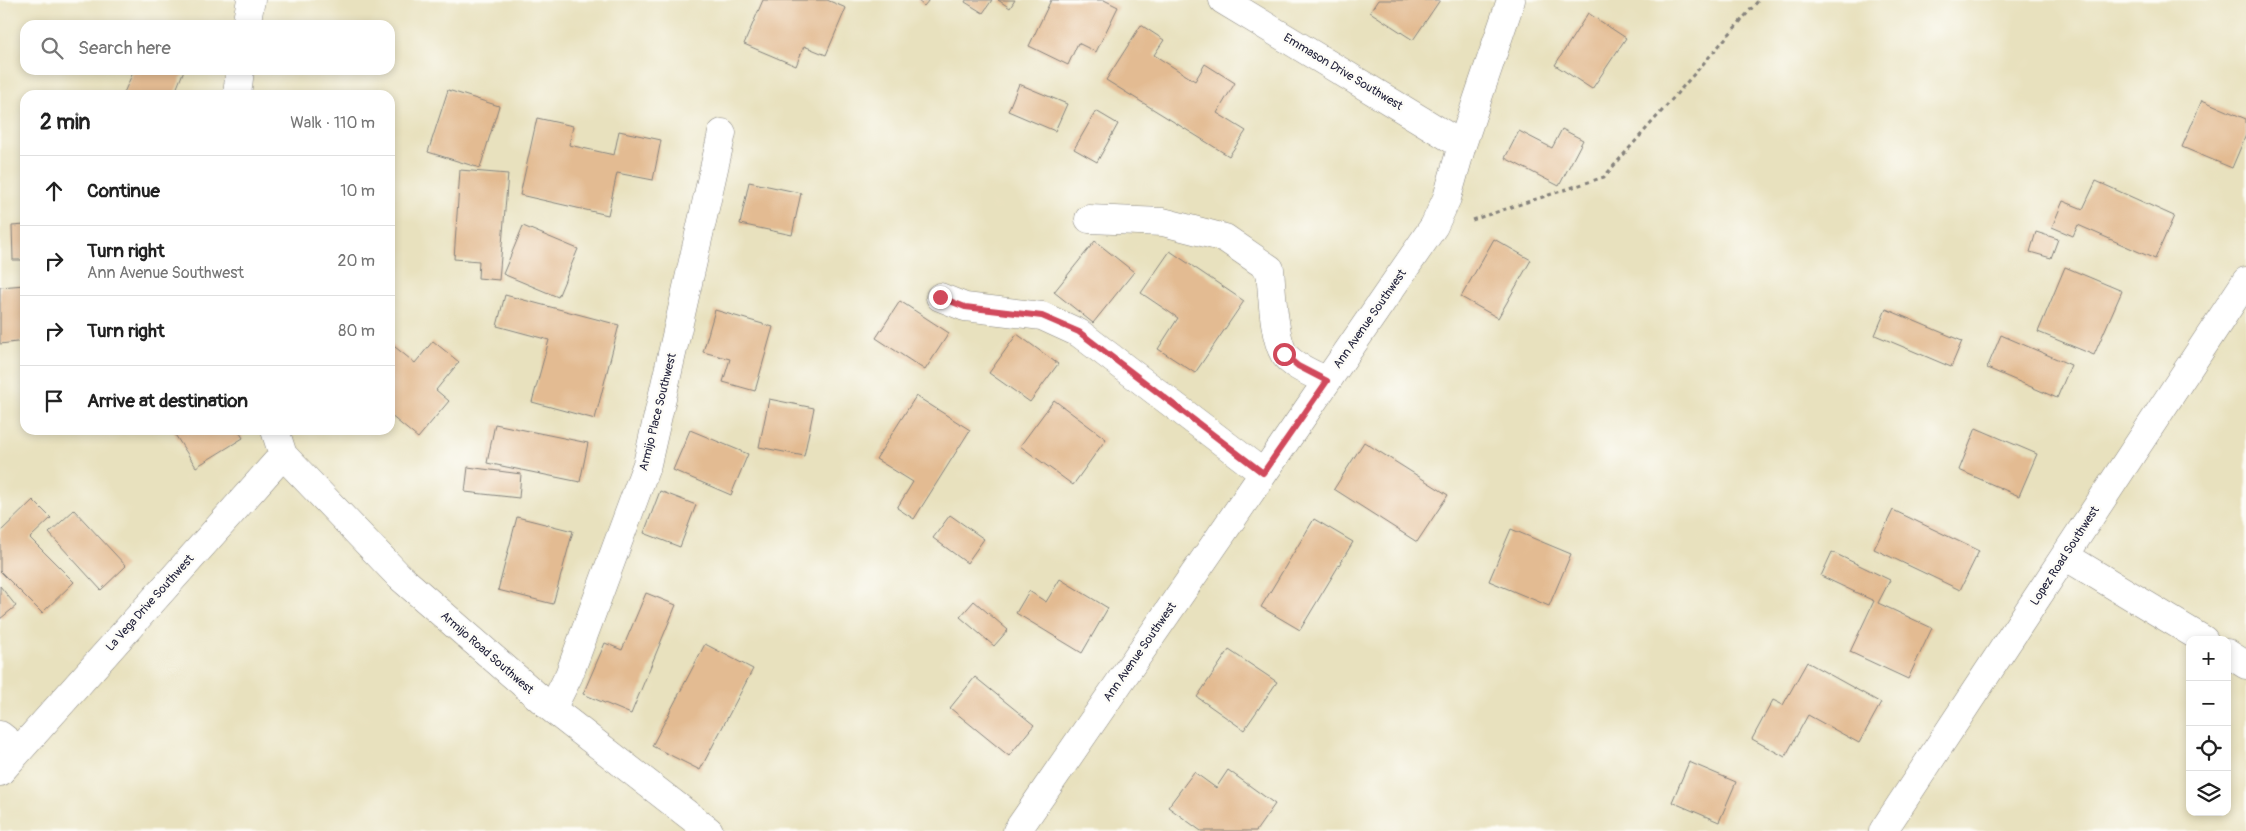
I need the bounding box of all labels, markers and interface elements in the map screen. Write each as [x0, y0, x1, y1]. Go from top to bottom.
search box [20, 20, 395, 75]
street label: Emmason Drive Southwest [1281, 30, 1406, 114]
icon: search [38, 34, 66, 62]
text: Search here [78, 36, 171, 60]
text: 2 min [40, 109, 90, 136]
text: Walk · 110 m [290, 113, 375, 133]
icon: ahead [40, 177, 68, 205]
text: Continue [87, 179, 160, 203]
text: 10 m [340, 181, 375, 201]
text: Turn right [87, 239, 165, 263]
icon: right [40, 247, 68, 275]
text: 20 m [337, 251, 375, 271]
text: Ann Avenue Southwest [87, 263, 244, 283]
street label: Ann Avenue Southwest [1330, 266, 1410, 371]
route end [929, 286, 952, 309]
icon: right [40, 317, 68, 345]
text: Turn right [87, 319, 165, 343]
text: 80 m [338, 321, 375, 341]
route start [1273, 343, 1296, 366]
street label: Armijo Place Southwest [636, 351, 680, 472]
icon: arrive [40, 387, 68, 415]
text: Arrive at destination [87, 389, 248, 413]
street label: Lopez Road Southwest [2027, 503, 2103, 608]
street label: La Vega Drive Southwest [103, 552, 197, 654]
street label: Ann Avenue Southwest [1100, 599, 1180, 704]
street label: Armijo Road Southwest [437, 608, 537, 698]
map controls [2186, 636, 2231, 816]
button: + [2186, 636, 2231, 681]
button: − [2186, 681, 2231, 726]
button: locate [2186, 726, 2231, 771]
button: layers [2186, 771, 2231, 816]

